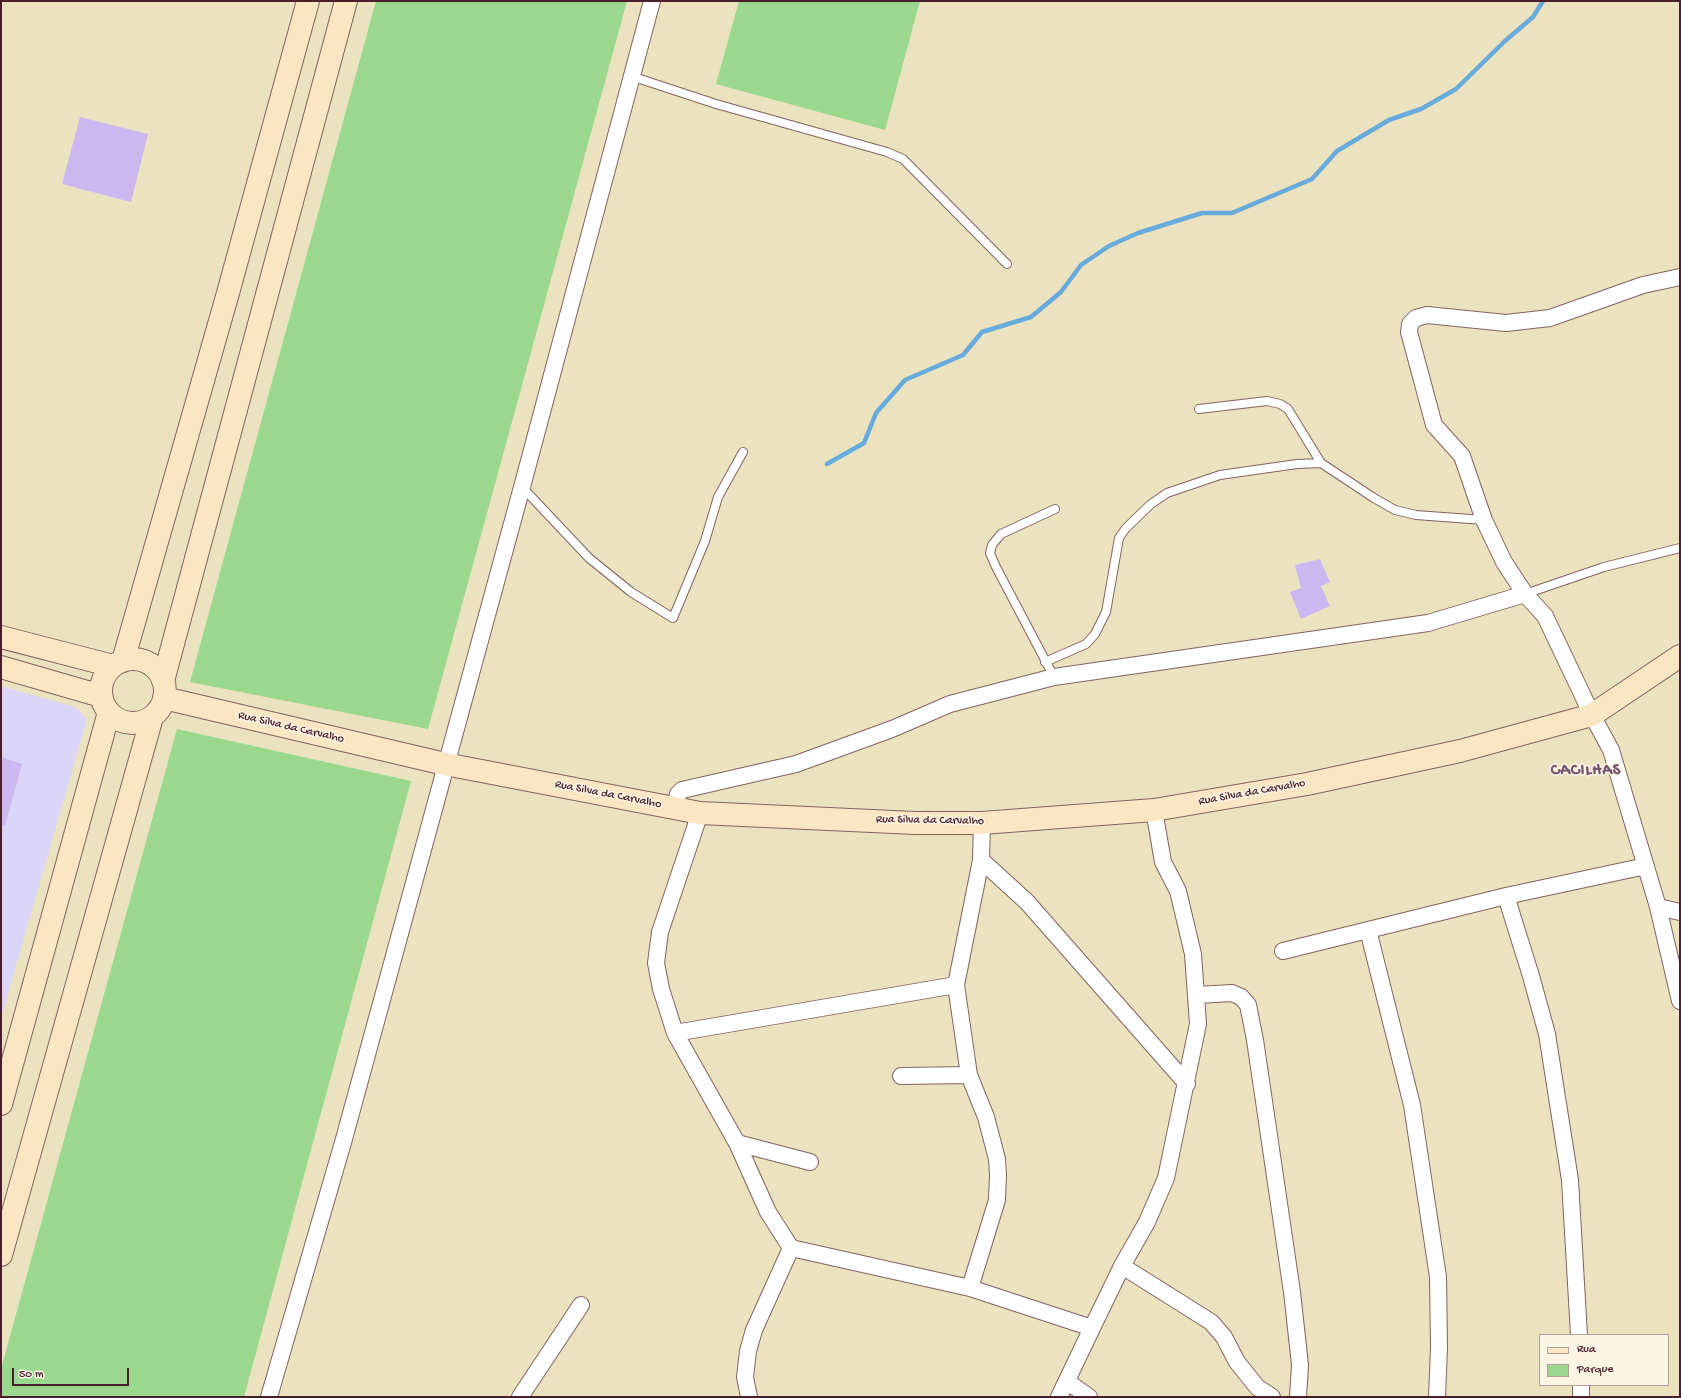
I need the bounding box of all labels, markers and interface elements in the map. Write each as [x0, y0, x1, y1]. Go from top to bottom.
street label: Rua Silva da Carvalho [237, 709, 345, 747]
district label: CACILHAS [1551, 762, 1621, 782]
street label: Rua Silva da Carvalho [1197, 777, 1307, 809]
street label: Rua Silva da Carvalho [553, 778, 663, 812]
street label: Rua Silva da Carvalho [876, 813, 984, 829]
legend [1539, 1334, 1669, 1386]
text: Rua [1577, 1343, 1596, 1357]
scale bar [14, 1360, 131, 1386]
text: Parque [1577, 1363, 1614, 1377]
text: 50 m [19, 1368, 44, 1382]

